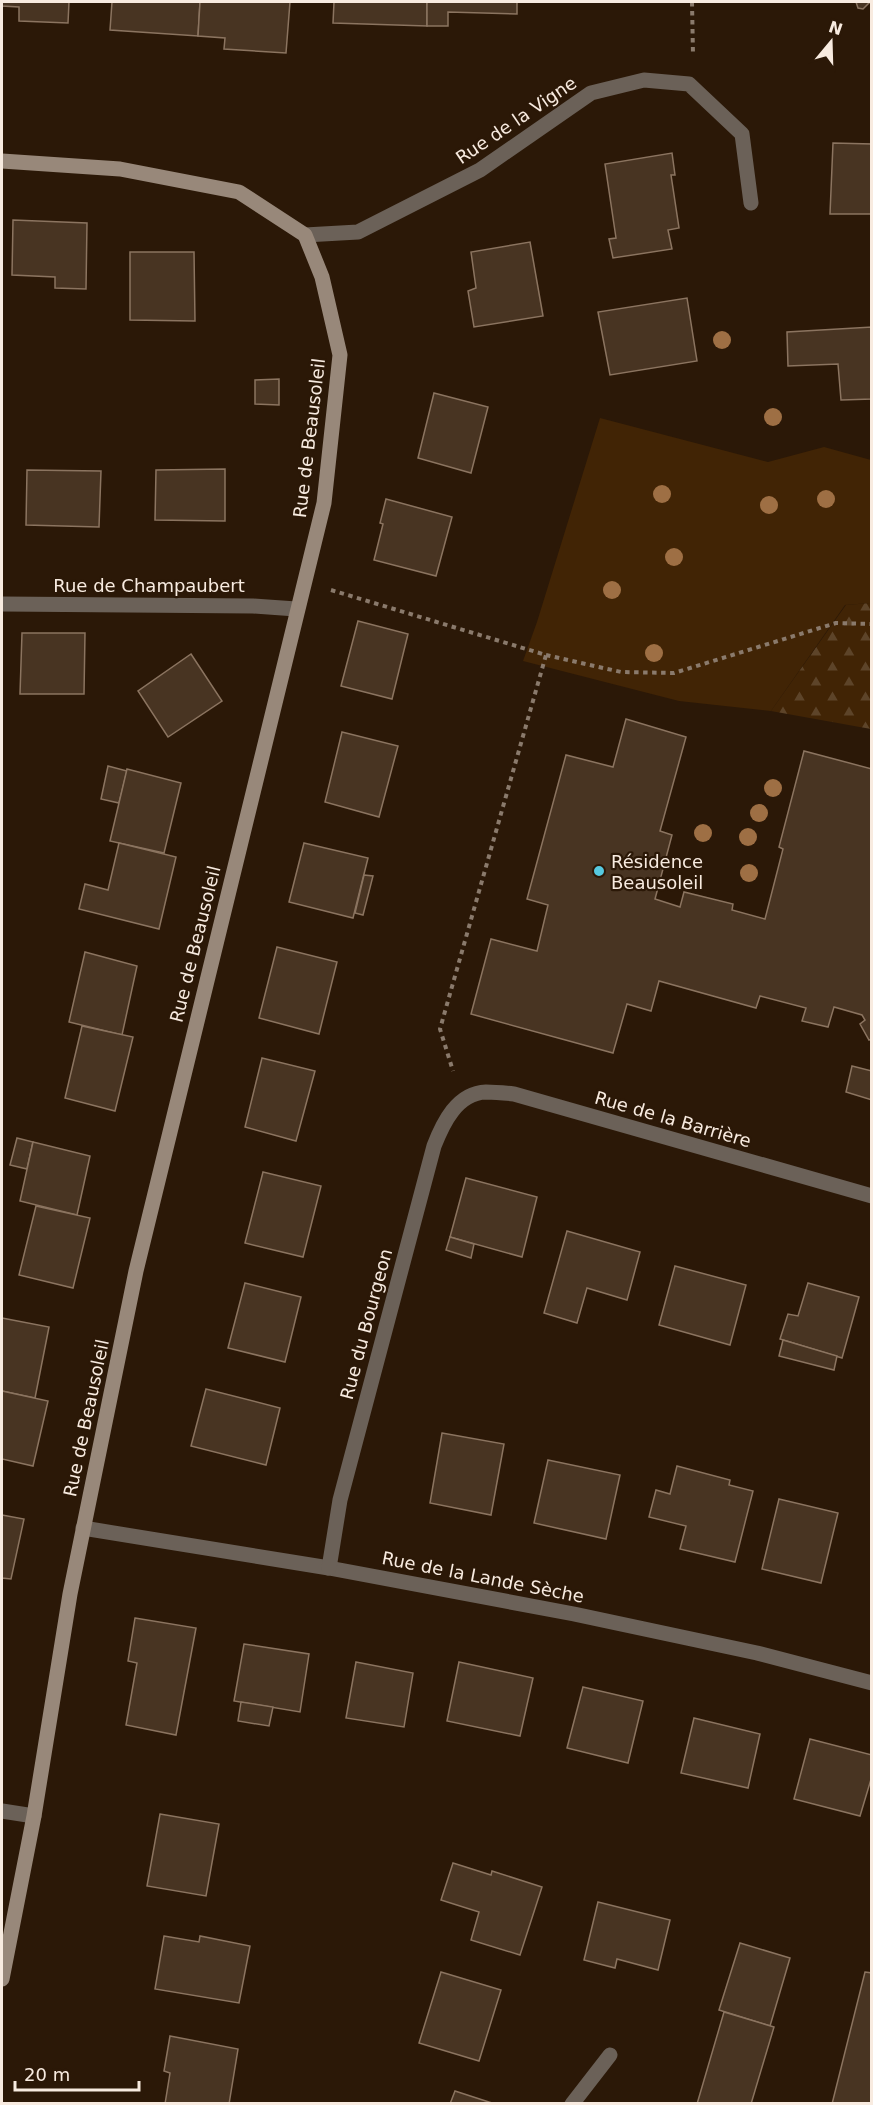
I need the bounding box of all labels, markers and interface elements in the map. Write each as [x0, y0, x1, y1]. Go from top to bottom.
north arrow [801, 12, 861, 72]
text: N [826, 17, 845, 39]
street label: Rue de la Vigne [452, 72, 580, 168]
street label: Rue de Beausoleil [289, 357, 329, 519]
street label: Rue de Champaubert [53, 575, 245, 596]
place label: Résidence Beausoleil [611, 851, 703, 893]
street label: Rue de Beausoleil [165, 864, 225, 1024]
marker: Résidence Beausoleil [592, 864, 606, 878]
street label: Rue de la Barrière [592, 1087, 754, 1151]
street label: Rue du Bourgeon [336, 1246, 396, 1402]
street label: Rue de Beausoleil [59, 1337, 113, 1499]
street label: Rue de la Lande Sèche [380, 1547, 586, 1607]
scale bar [15, 2054, 140, 2092]
text: 20 m [24, 2064, 70, 2085]

